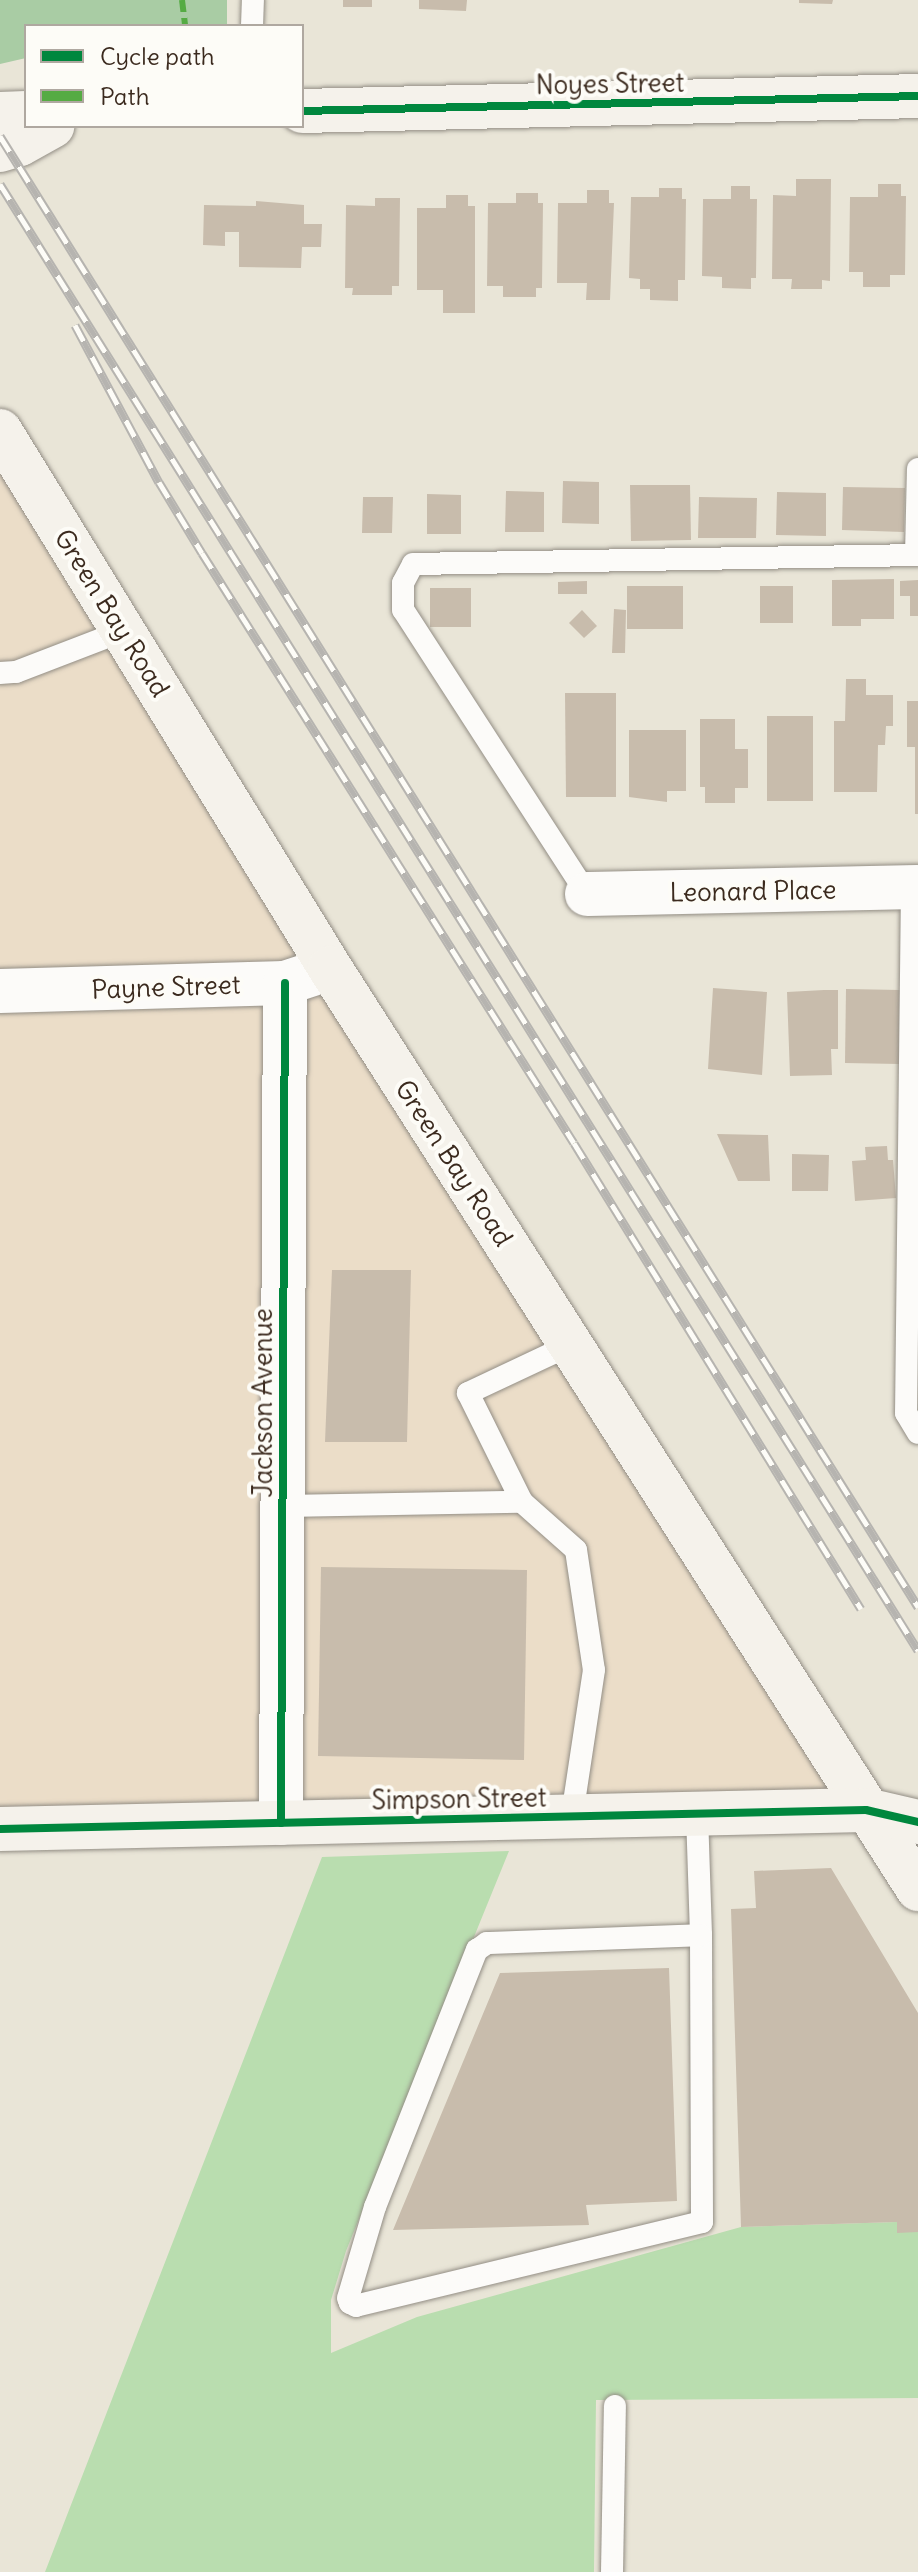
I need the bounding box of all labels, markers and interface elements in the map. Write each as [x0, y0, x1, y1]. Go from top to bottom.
legend [24, 24, 304, 128]
text: Cycle path [100, 41, 215, 71]
street label: Noyes Street [535, 67, 685, 101]
text: Path [100, 81, 150, 111]
street label: Green Bay Road [48, 524, 176, 702]
street label: Leonard Place [669, 874, 837, 908]
street label: Payne Street [91, 969, 241, 1005]
street label: Green Bay Road [389, 1074, 519, 1252]
street label: Jackson Avenue [247, 1308, 279, 1498]
street label: Simpson Street [371, 1782, 547, 1816]

